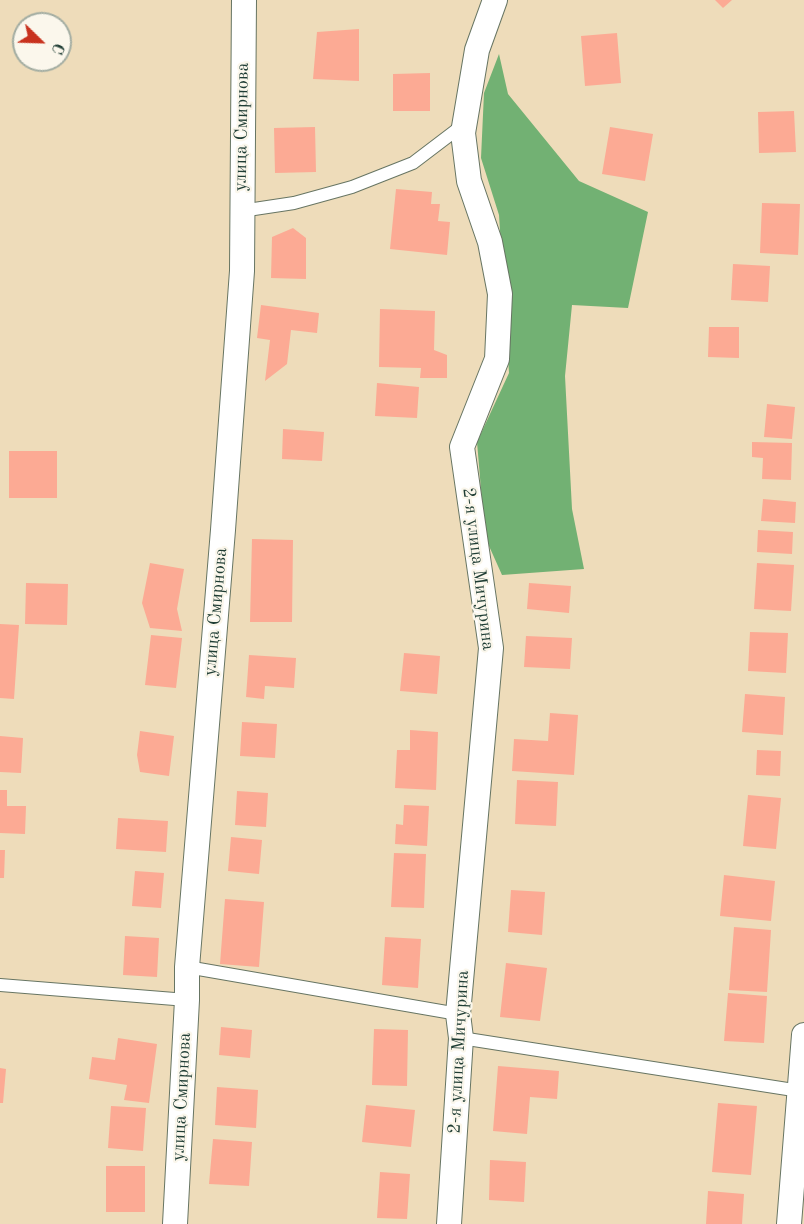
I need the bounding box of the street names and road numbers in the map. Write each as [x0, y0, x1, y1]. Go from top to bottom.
street label: улица Смирнова [230, 62, 254, 192]
street label: 2-я улица Мичурина [457, 486, 499, 652]
street label: улица Смирнова [200, 547, 232, 677]
street label: 2-я улица Мичурина [444, 970, 474, 1134]
street label: улица Смирнова [168, 1032, 196, 1162]

